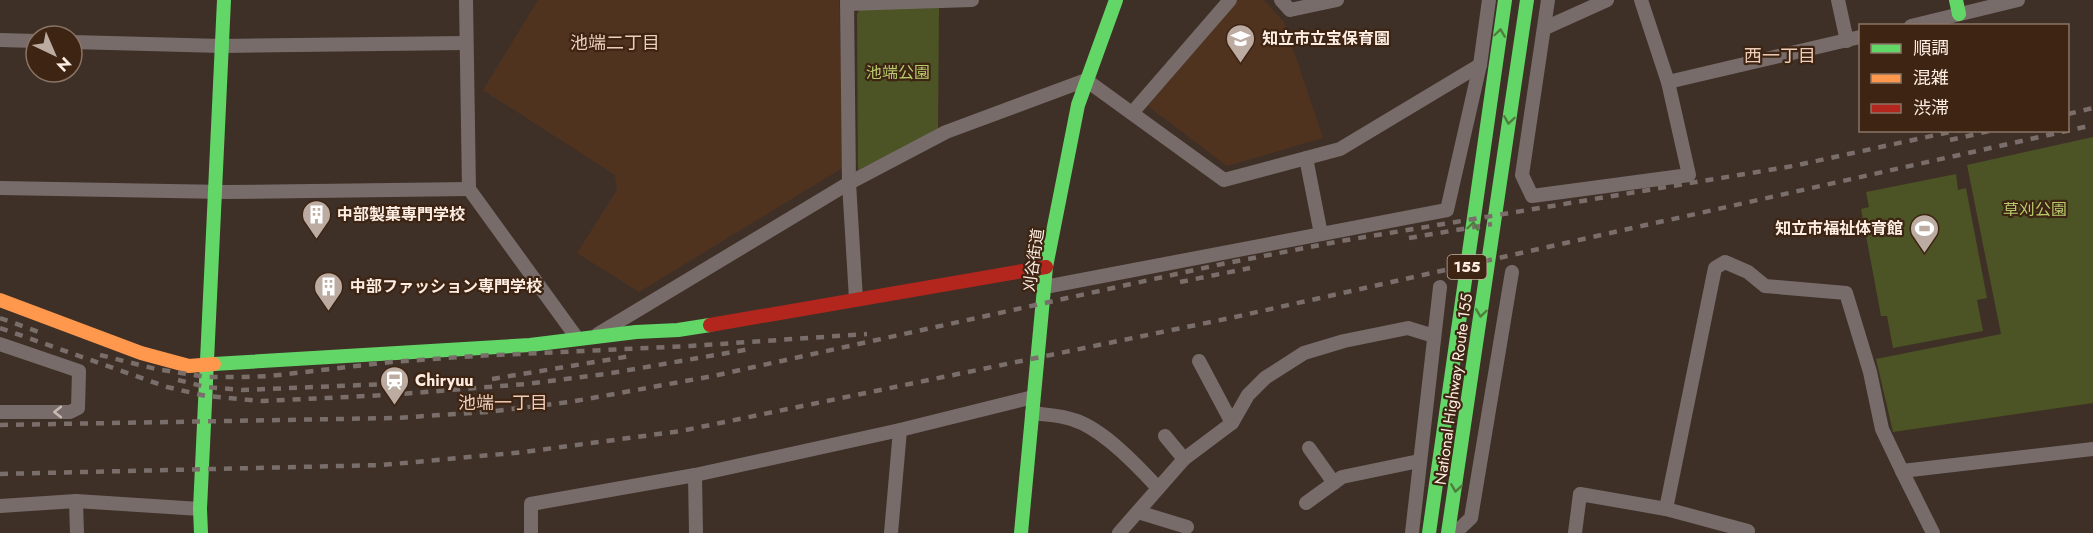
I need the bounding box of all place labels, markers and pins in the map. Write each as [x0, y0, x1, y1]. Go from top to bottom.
school or university icon: 知立市立宝保育園 [1225, 22, 1257, 64]
place label: 知立市立宝保育園 [1262, 27, 1390, 50]
building icon: 中部製菓専門学校 [300, 198, 332, 240]
place label: 中部製菓専門学校 [337, 203, 465, 226]
sports icon: 知立市福祉体育館 [1908, 212, 1940, 254]
place label: 知立市福祉体育館 [1775, 217, 1903, 240]
building icon: 中部ファッション専門学校 [313, 270, 345, 312]
place label: 中部ファッション専門学校 [350, 275, 542, 298]
station icon: Chiryuu [378, 364, 410, 406]
place label: Chiryuu [415, 369, 474, 392]

